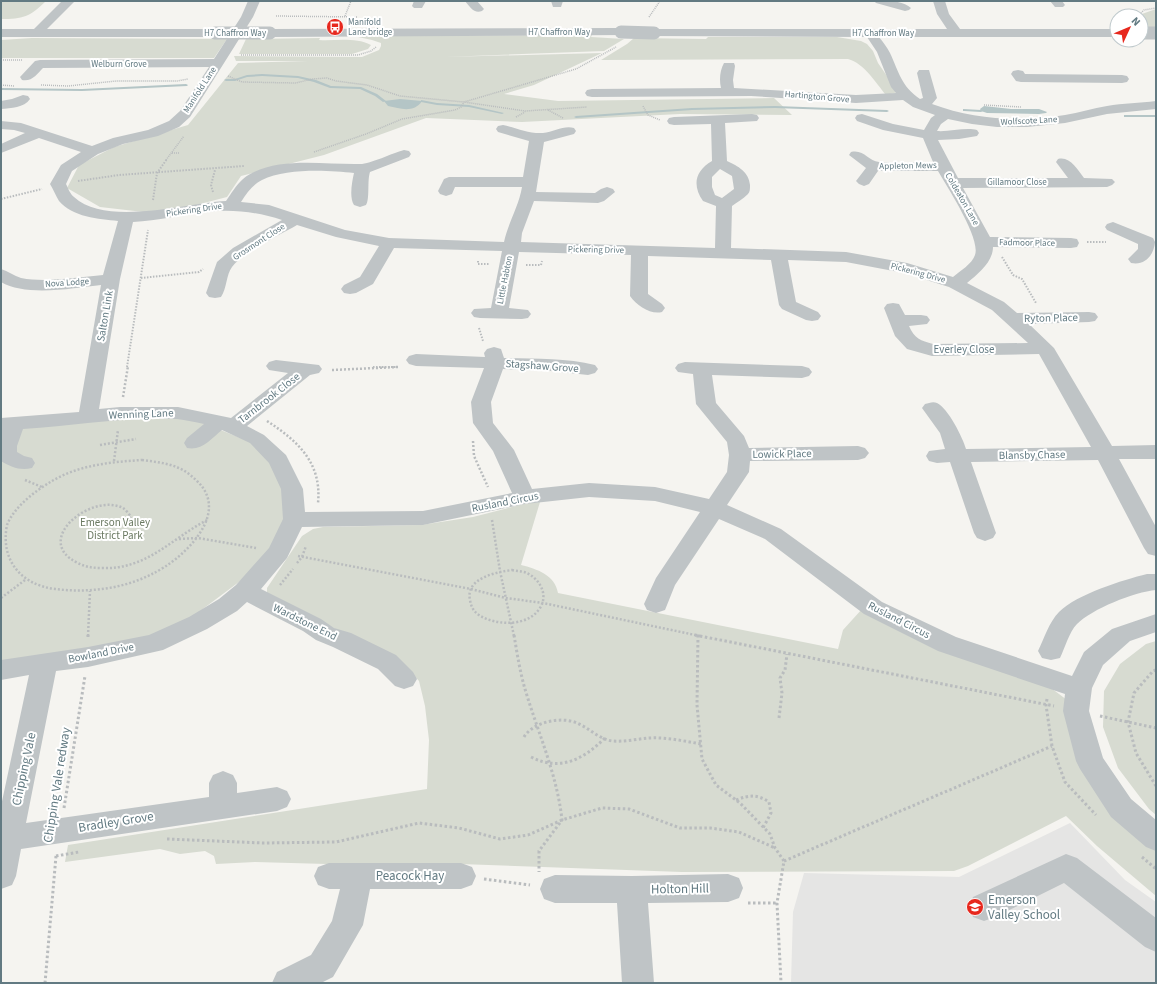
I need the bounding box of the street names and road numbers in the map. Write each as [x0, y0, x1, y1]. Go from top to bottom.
street label: H7 Chaffron Way [528, 26, 591, 39]
street label: H7 Chaffron Way [204, 27, 267, 40]
street label: H7 Chaffron Way [852, 27, 915, 40]
street label: Welburn Grove [91, 58, 147, 71]
street label: Manifold Lane [180, 64, 220, 116]
street label: Hartington Grove [784, 88, 850, 106]
street label: Wolfscote Lane [1000, 113, 1058, 129]
street label: Appleton Mews [879, 159, 937, 173]
street label: Coldeaton Lane [942, 170, 983, 228]
street label: Gillamoor Close [987, 176, 1047, 189]
street label: Pickering Drive [165, 200, 223, 220]
street label: Grosmont Close [230, 220, 288, 264]
street label: Fadmoor Place [999, 236, 1056, 250]
street label: Pickering Drive [568, 243, 625, 257]
street label: Little Habton [494, 255, 516, 305]
street label: Pickering Drive [889, 259, 947, 287]
street label: Nova Lodge [45, 275, 90, 291]
street label: Salton Link [93, 289, 117, 343]
street label: Ryton Place [1024, 310, 1079, 326]
street label: Everley Close [934, 342, 995, 357]
street label: Stagshaw Grove [505, 356, 580, 376]
street label: Tarnbrook Close [235, 369, 304, 427]
street label: Wenning Lane [108, 405, 174, 423]
street label: Lowick Place [752, 446, 812, 462]
street label: Blansby Chase [999, 447, 1066, 463]
street label: Rusland Circus [470, 488, 540, 516]
street label: Rusland Circus [865, 598, 933, 642]
street label: Wardstone End [271, 600, 339, 644]
street label: Bowland Drive [67, 639, 136, 667]
street label: Chipping Vale redway [39, 726, 75, 844]
street label: Chipping Vale [7, 731, 41, 807]
street label: Bradley Grove [77, 807, 155, 837]
street label: Peacock Hay [376, 867, 444, 885]
street label: Holton Hill [651, 879, 709, 899]

